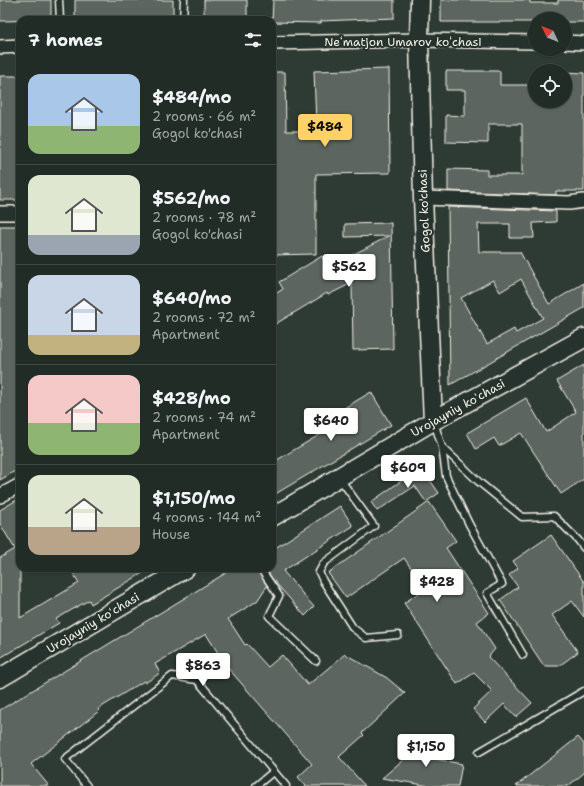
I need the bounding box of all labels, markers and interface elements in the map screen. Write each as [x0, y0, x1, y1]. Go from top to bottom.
north arrow [528, 12, 572, 56]
map controls [528, 12, 572, 108]
text: 7 homes [28, 29, 103, 51]
icon: filters [242, 29, 264, 51]
street label: Neʻmatjon Umarov koʻchasi [324, 34, 482, 50]
button: locate [528, 64, 572, 108]
text: $484/mo [152, 86, 232, 108]
icon: home [60, 90, 108, 138]
text: 2 rooms · 66 m² [152, 108, 256, 125]
pin: $484 [301, 114, 349, 148]
text: $484 [307, 118, 343, 135]
text: Gogol ko'chasi [152, 125, 242, 142]
street label: Gogol ko'chasi [415, 169, 433, 253]
text: $562/mo [152, 187, 230, 209]
icon: home [60, 191, 108, 239]
text: 2 rooms · 78 m² [152, 209, 256, 226]
text: Gogol ko'chasi [152, 226, 242, 243]
pin: $562 [325, 254, 373, 288]
text: $562 [332, 258, 366, 275]
text: $640/mo [152, 287, 232, 309]
icon: home [60, 291, 108, 339]
text: 2 rooms · 72 m² [152, 309, 256, 326]
text: Apartment [152, 326, 220, 343]
street label: Urоjayniy koʻchasi [408, 375, 508, 441]
text: $428/mo [152, 387, 231, 409]
icon: home [60, 391, 108, 439]
pin: $640 [307, 408, 355, 442]
text: 2 rooms · 74 m² [152, 409, 256, 426]
text: $640 [313, 412, 349, 429]
text: Apartment [152, 426, 220, 443]
pin: $609 [384, 455, 432, 489]
text: $609 [390, 459, 426, 476]
text: $1,150/mo [152, 487, 236, 509]
icon: home [60, 491, 108, 539]
text: 4 rooms · 144 m² [152, 509, 261, 526]
text: House [152, 526, 190, 543]
pin: $428 [413, 569, 461, 603]
text: $428 [419, 573, 455, 590]
street label: Urоjayniy koʻchasi [44, 589, 142, 657]
pin: $863 [179, 653, 227, 687]
text: $863 [185, 657, 221, 674]
pin: $1,150 [393, 734, 459, 768]
text: $1,150 [406, 738, 446, 755]

